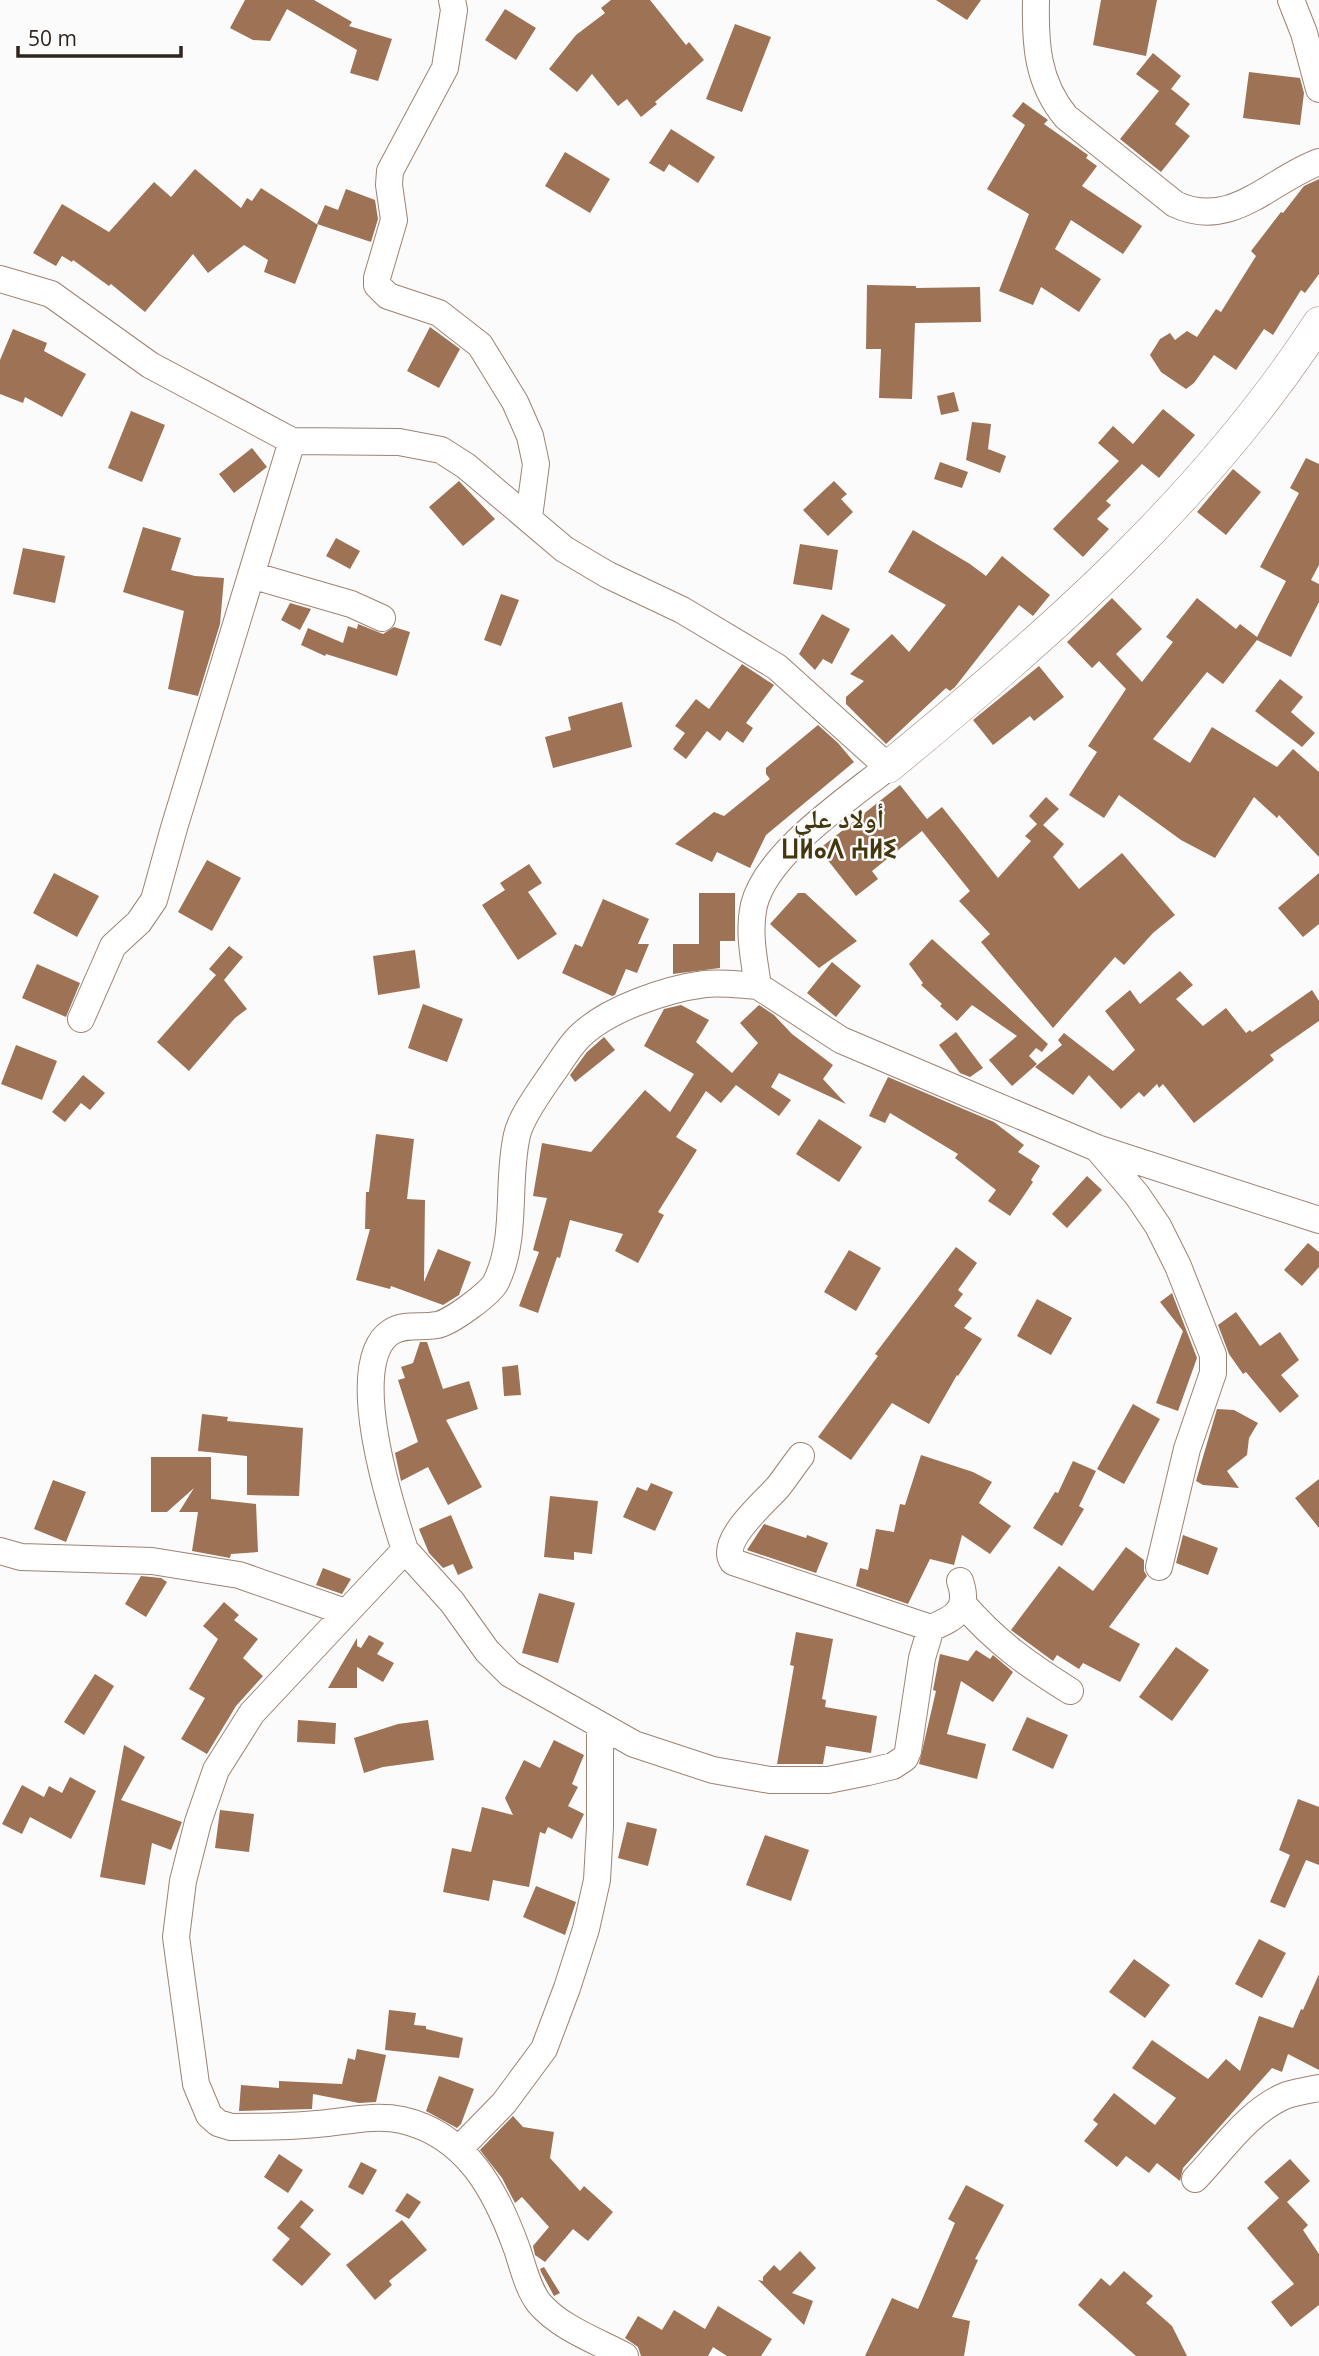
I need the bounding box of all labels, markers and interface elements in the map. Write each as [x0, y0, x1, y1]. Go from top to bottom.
scale bar [18, 14, 180, 58]
text: 50 m [28, 24, 77, 52]
district label: أولاد علي ⵡⵍⴰⴷ ⵄⵍⵉ [781, 800, 897, 866]

